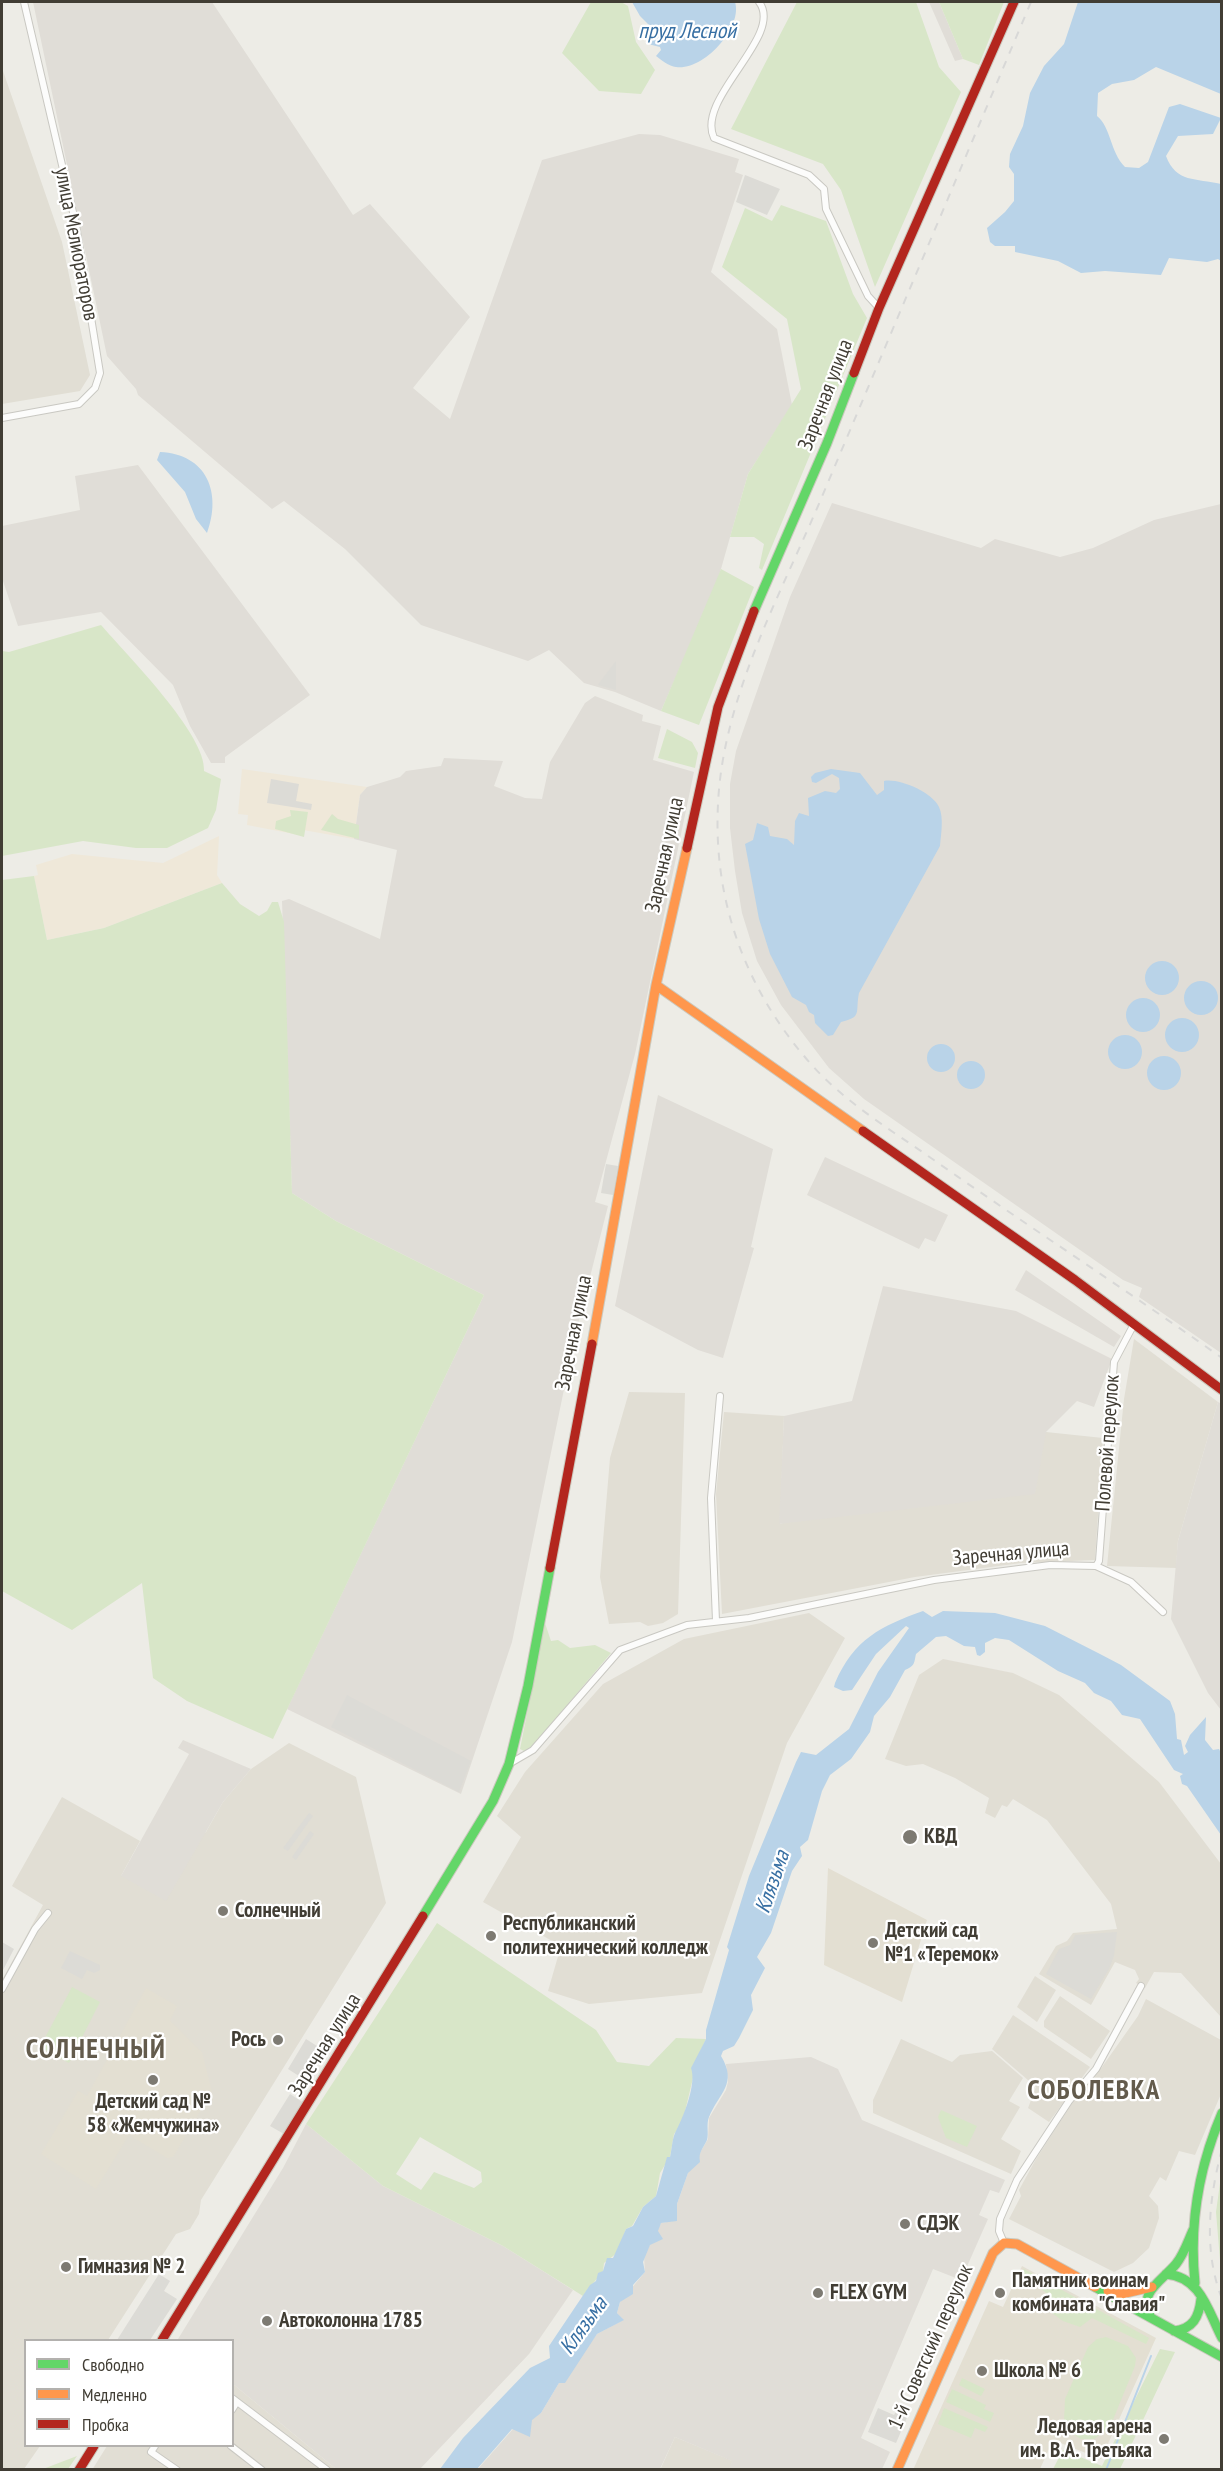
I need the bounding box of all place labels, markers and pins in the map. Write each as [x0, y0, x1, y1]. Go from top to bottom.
place label: КВД [924, 1824, 957, 1850]
marker: КВД [901, 1828, 919, 1846]
place label: Солнечный [235, 1898, 321, 1924]
marker: Солнечный [216, 1904, 230, 1918]
place label: Республиканский политехнический колледж [503, 1911, 708, 1961]
place label: Детский сад №1 «Теремок» [885, 1918, 999, 1968]
marker: Республиканский политехнический колледж [484, 1929, 498, 1943]
marker: Детский сад №1 «Теремок» [866, 1936, 880, 1950]
place label: Рось [231, 2027, 266, 2053]
marker: Рось [271, 2033, 285, 2047]
marker: Детский сад № 58 «Жемчужина» [146, 2073, 160, 2087]
place label: Детский сад № 58 «Жемчужина» [86, 2089, 220, 2139]
place label: СДЭК [917, 2211, 959, 2237]
marker: СДЭК [898, 2217, 912, 2231]
place label: Гимназия № 2 [78, 2254, 185, 2280]
marker: Гимназия № 2 [59, 2260, 73, 2274]
place label: Памятник воинам комбината "Славия" [1012, 2268, 1165, 2318]
place label: FLEX GYM [830, 2280, 907, 2306]
marker: FLEX GYM [811, 2286, 825, 2300]
marker: Памятник воинам комбината "Славия" [993, 2286, 1007, 2300]
place label: Автоколонна 1785 [279, 2308, 423, 2334]
marker: Автоколонна 1785 [260, 2314, 274, 2328]
place label: Школа № 6 [994, 2358, 1081, 2384]
marker: Школа № 6 [975, 2364, 989, 2378]
place label: Ледовая арена им. В.А. Третьяка [1020, 2414, 1152, 2464]
marker: Ледовая арена им. В.А. Третьяка [1157, 2432, 1171, 2446]

